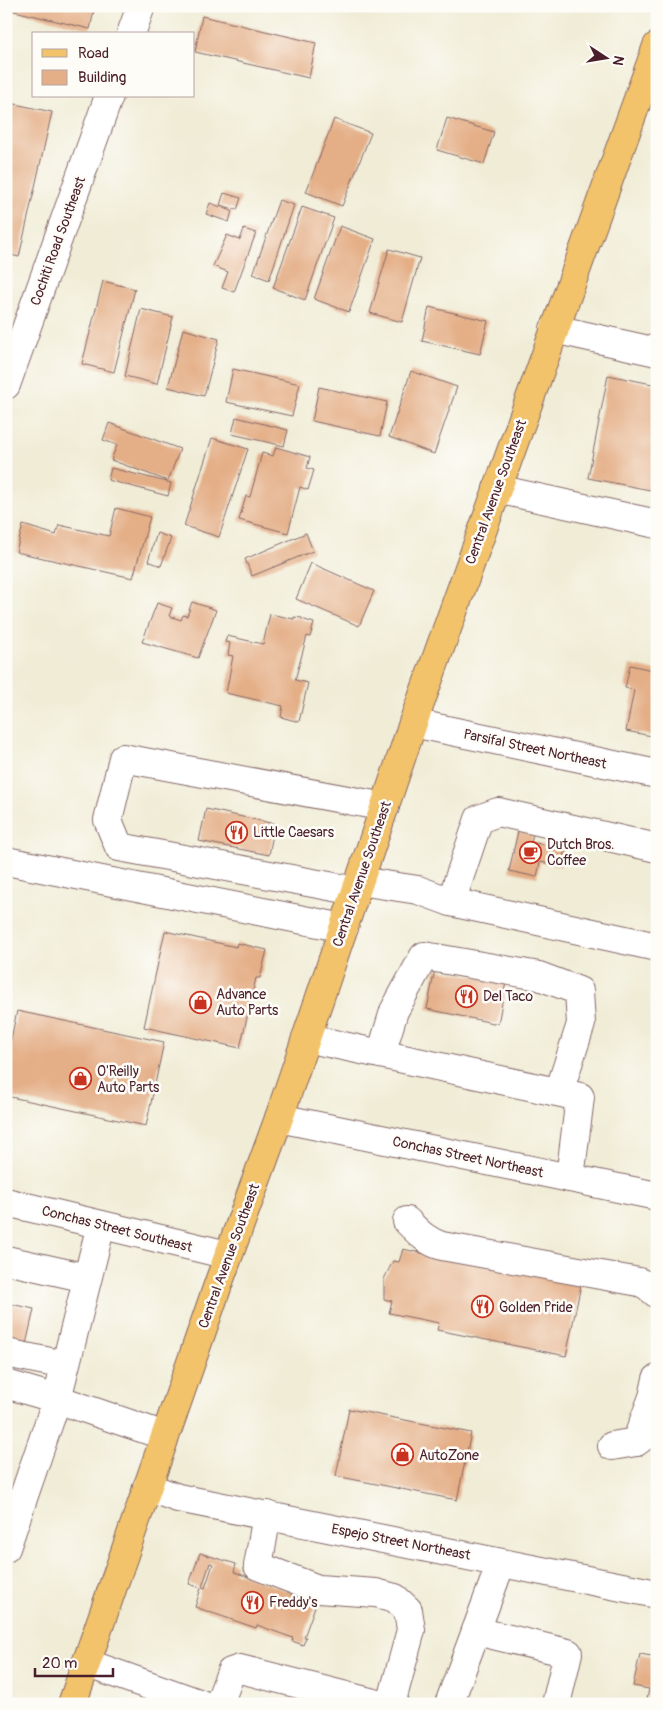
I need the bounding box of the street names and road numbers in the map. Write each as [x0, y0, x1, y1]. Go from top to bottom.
street label: Cochiti Road Southeast [27, 174, 89, 308]
street label: Central Avenue Southeast [462, 417, 530, 567]
street label: Parsifal Street Northeast [462, 726, 608, 773]
street label: Central Avenue Southeast [329, 799, 395, 949]
street label: Conchas Street Northeast [391, 1133, 545, 1181]
street label: Central Avenue Southeast [195, 1181, 263, 1331]
street label: Conchas Street Southeast [40, 1202, 194, 1256]
street label: Espejo Street Northeast [330, 1520, 472, 1564]

